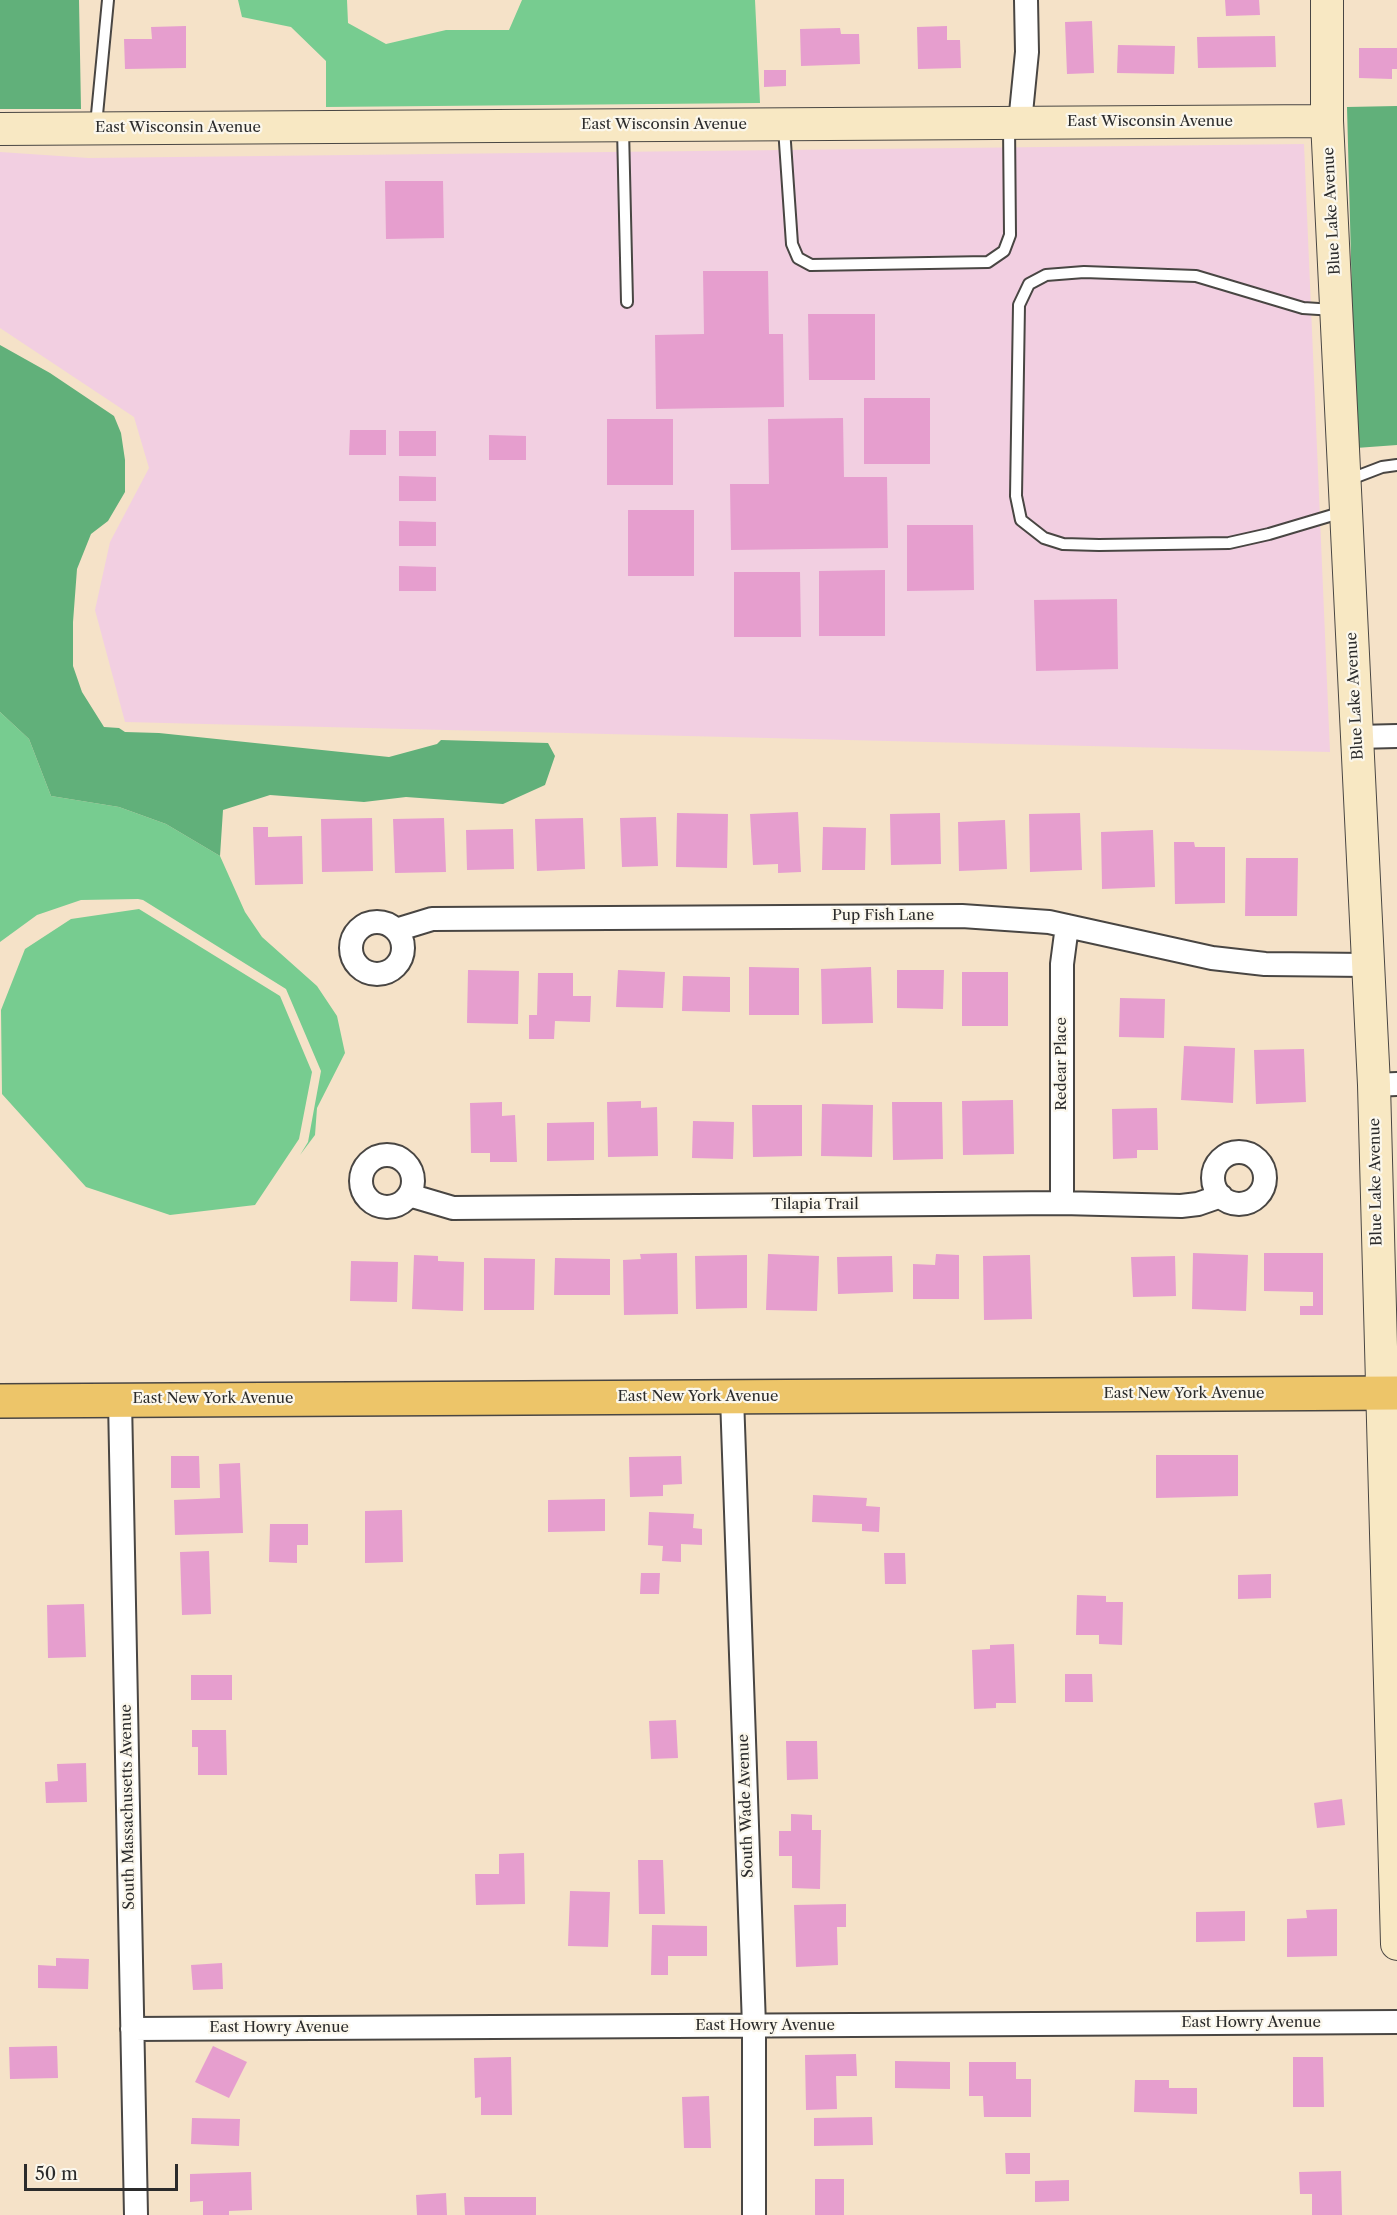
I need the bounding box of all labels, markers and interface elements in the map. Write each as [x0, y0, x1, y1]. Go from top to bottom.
street label: East Wisconsin Avenue [1067, 113, 1233, 131]
street label: East Wisconsin Avenue [581, 116, 747, 134]
street label: East Wisconsin Avenue [95, 119, 261, 137]
street label: Blue Lake Avenue [1320, 147, 1344, 275]
street label: Blue Lake Avenue [1343, 632, 1367, 760]
street label: Pup Fish Lane [832, 907, 934, 925]
street label: Redear Place [1053, 1017, 1071, 1111]
street label: Blue Lake Avenue [1366, 1118, 1386, 1246]
street label: Tilapia Trail [771, 1196, 859, 1214]
street label: East New York Avenue [1103, 1385, 1265, 1403]
street label: East New York Avenue [617, 1388, 779, 1406]
street label: East New York Avenue [132, 1390, 294, 1408]
street label: South Massachusetts Avenue [117, 1704, 139, 1910]
street label: South Wade Avenue [734, 1734, 758, 1878]
street label: East Howry Avenue [1181, 2014, 1321, 2032]
street label: East Howry Avenue [695, 2017, 835, 2035]
street label: East Howry Avenue [209, 2019, 349, 2037]
scale bar [27, 2152, 182, 2190]
text: 50 m [35, 2163, 78, 2185]

